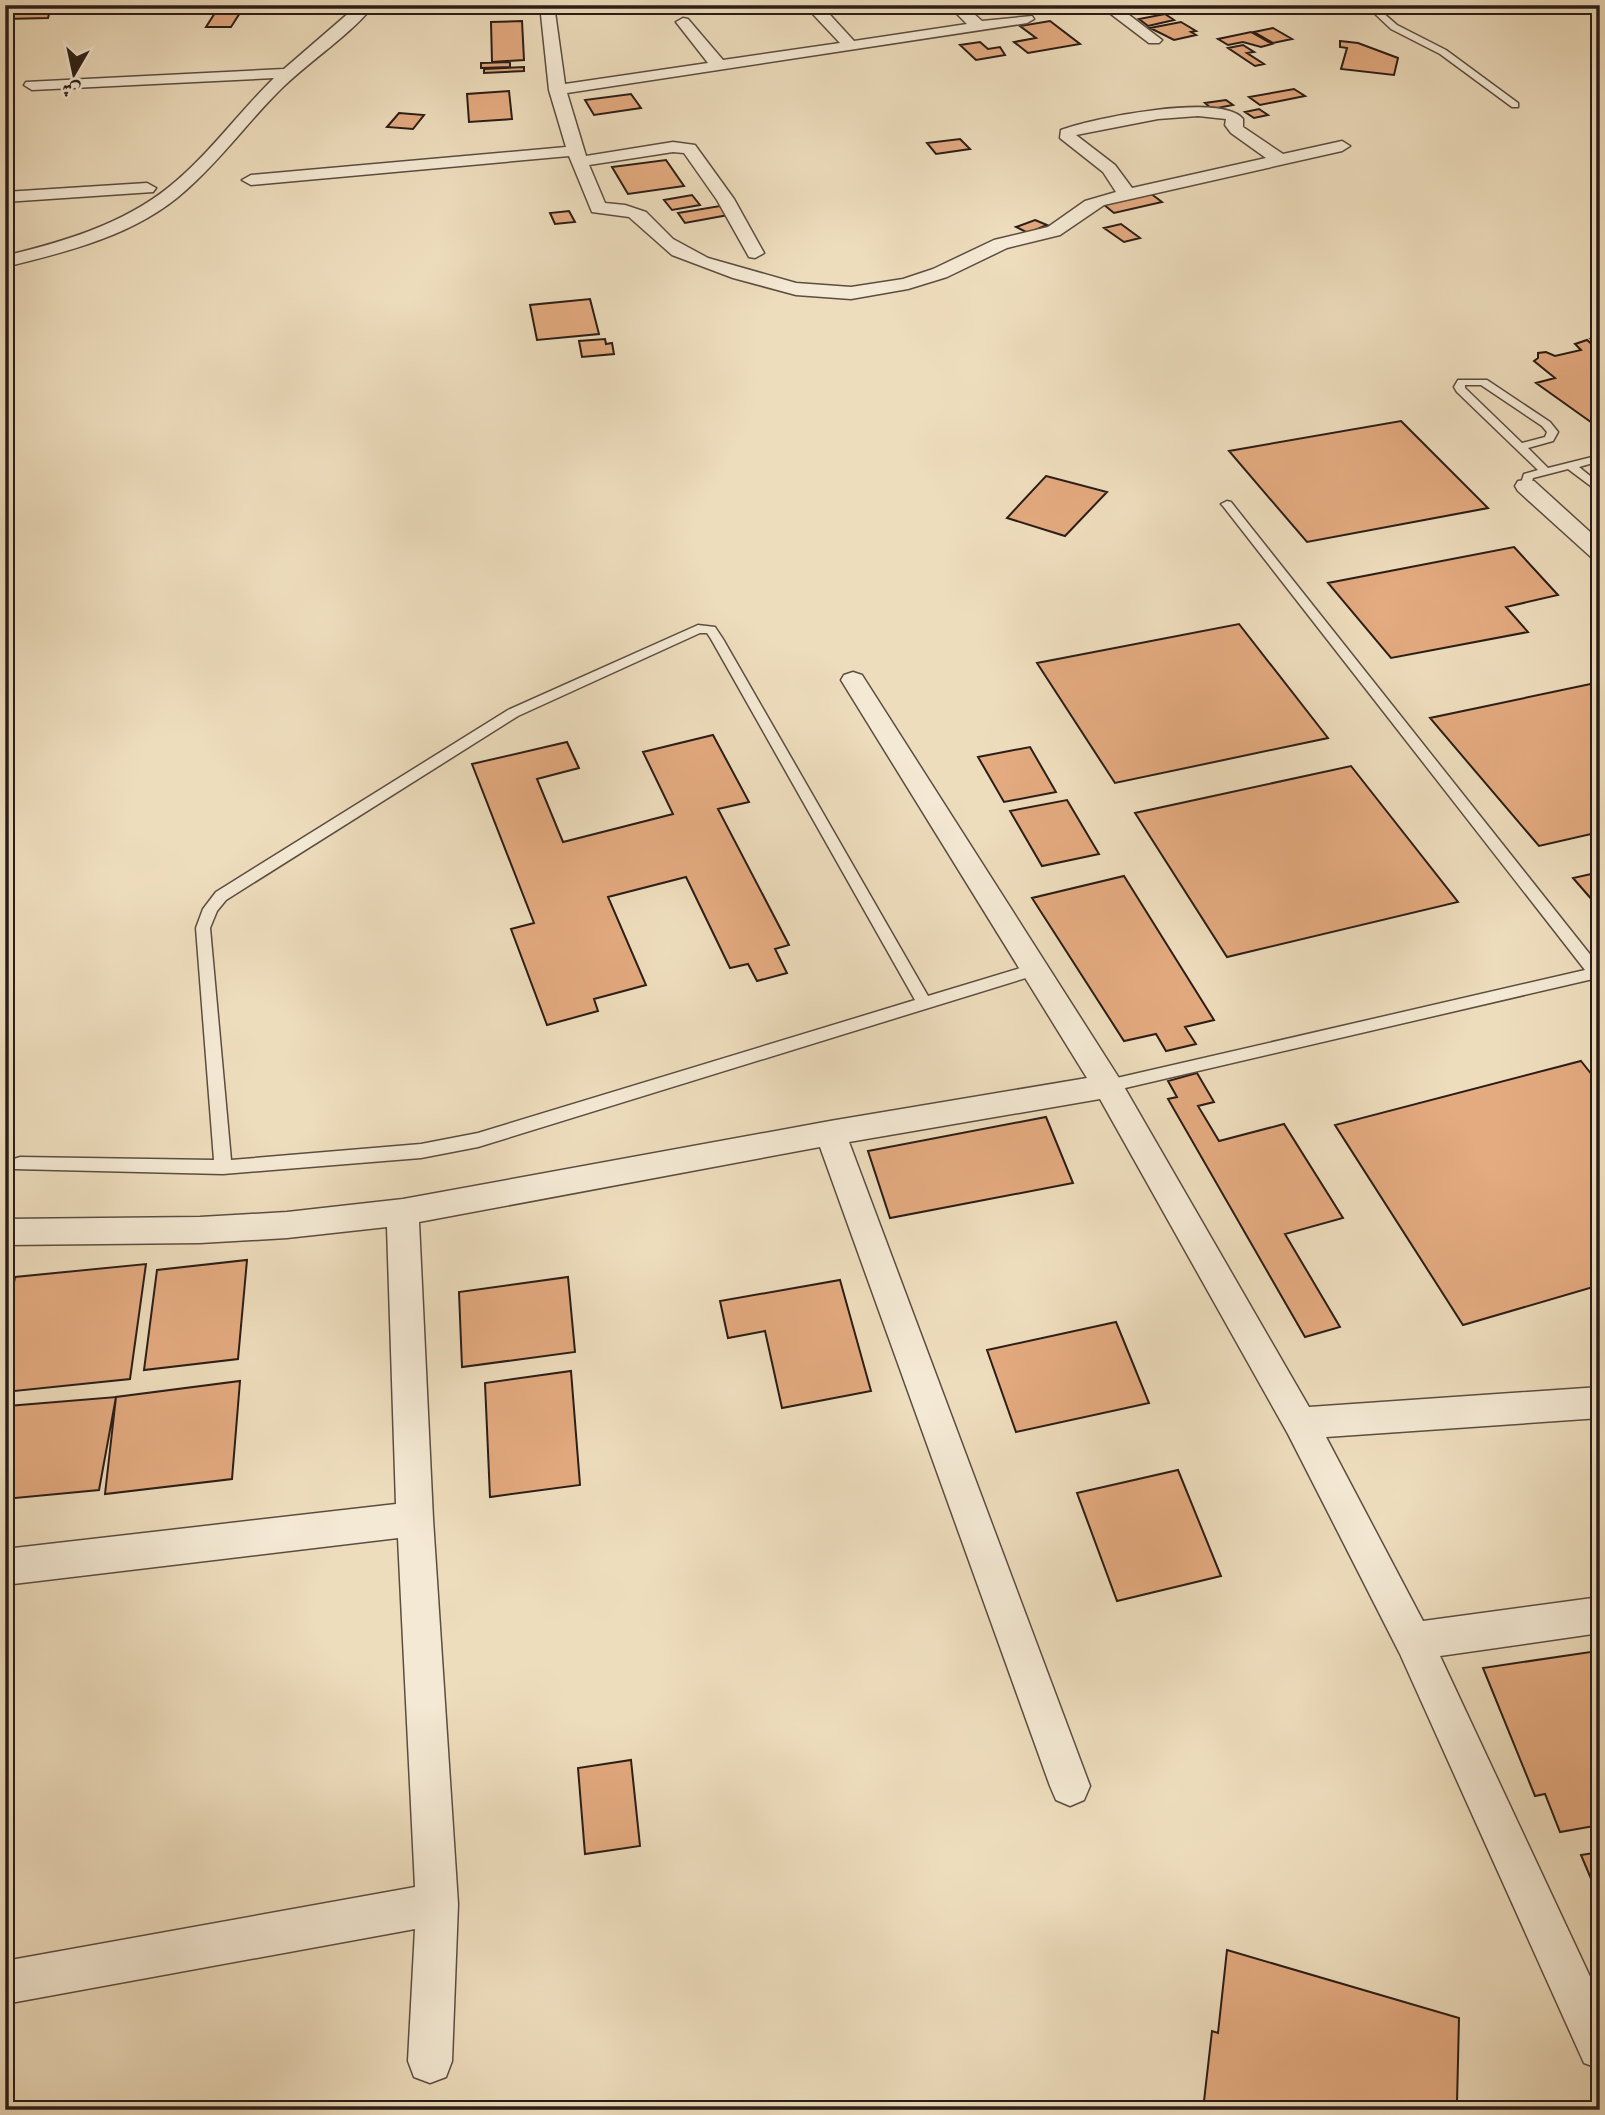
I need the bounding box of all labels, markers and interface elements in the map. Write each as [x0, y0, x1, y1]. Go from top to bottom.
north arrow [38, 38, 108, 108]
text: ش [60, 77, 83, 103]

